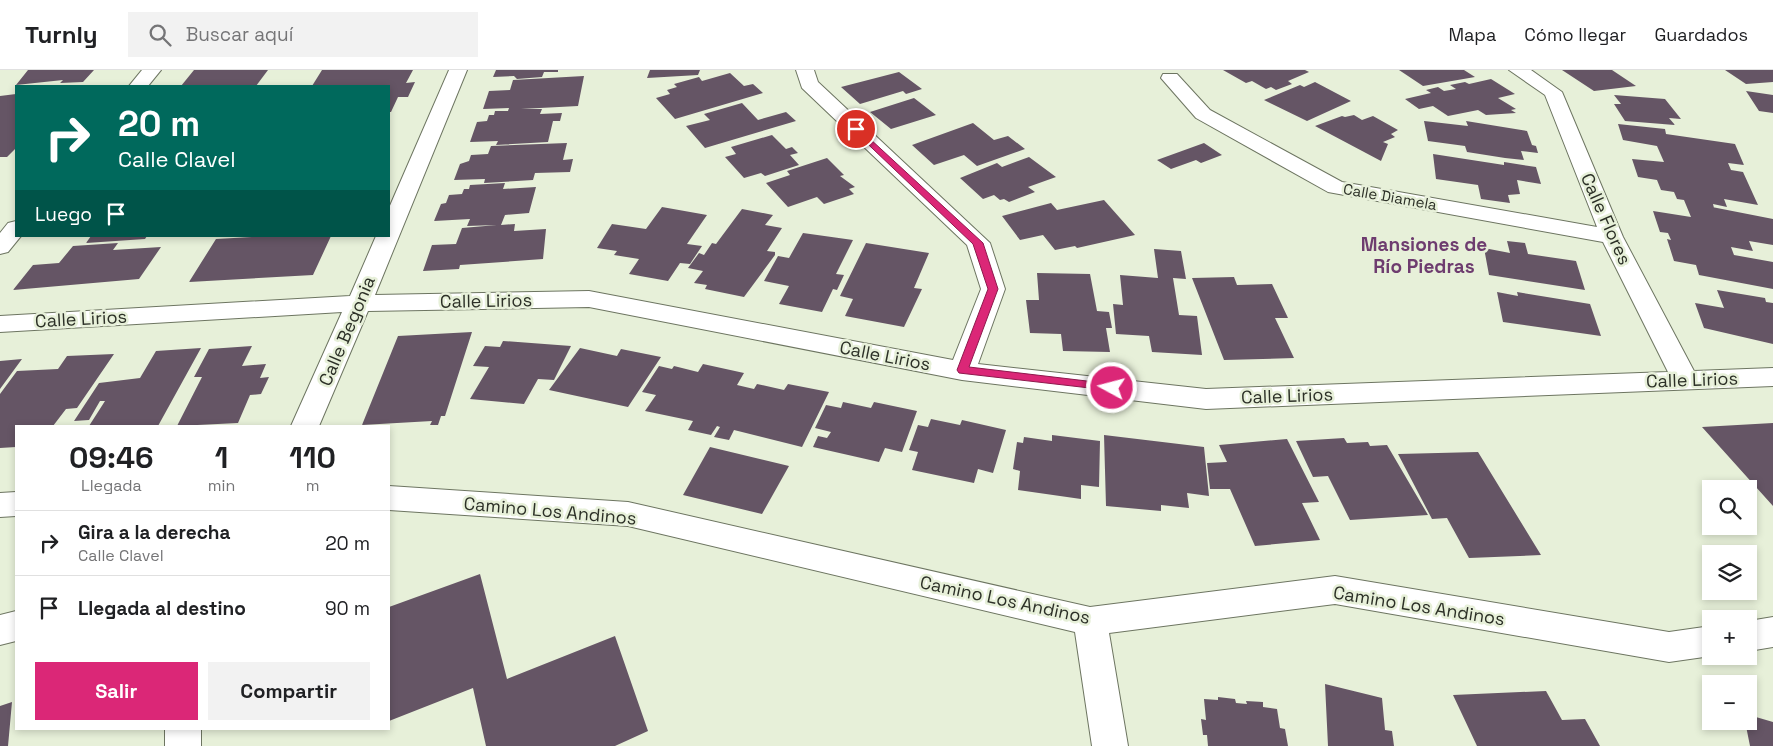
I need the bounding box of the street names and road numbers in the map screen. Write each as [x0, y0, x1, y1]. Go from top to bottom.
street label: Calle Flores [1576, 169, 1637, 268]
street label: Calle Diamela [1342, 179, 1439, 214]
street label: Calle Begonia [313, 272, 380, 389]
street label: Calle Lirios [440, 288, 532, 313]
street label: Calle Lirios [34, 305, 128, 332]
street label: Calle Lirios [838, 335, 932, 376]
street label: Calle Lirios [1646, 366, 1738, 393]
street label: Calle Lirios [1241, 382, 1333, 409]
street label: Camino Los Andinos [463, 491, 637, 530]
street label: Camino Los Andinos [918, 570, 1092, 629]
street label: Camino Los Andinos [1332, 581, 1506, 630]

